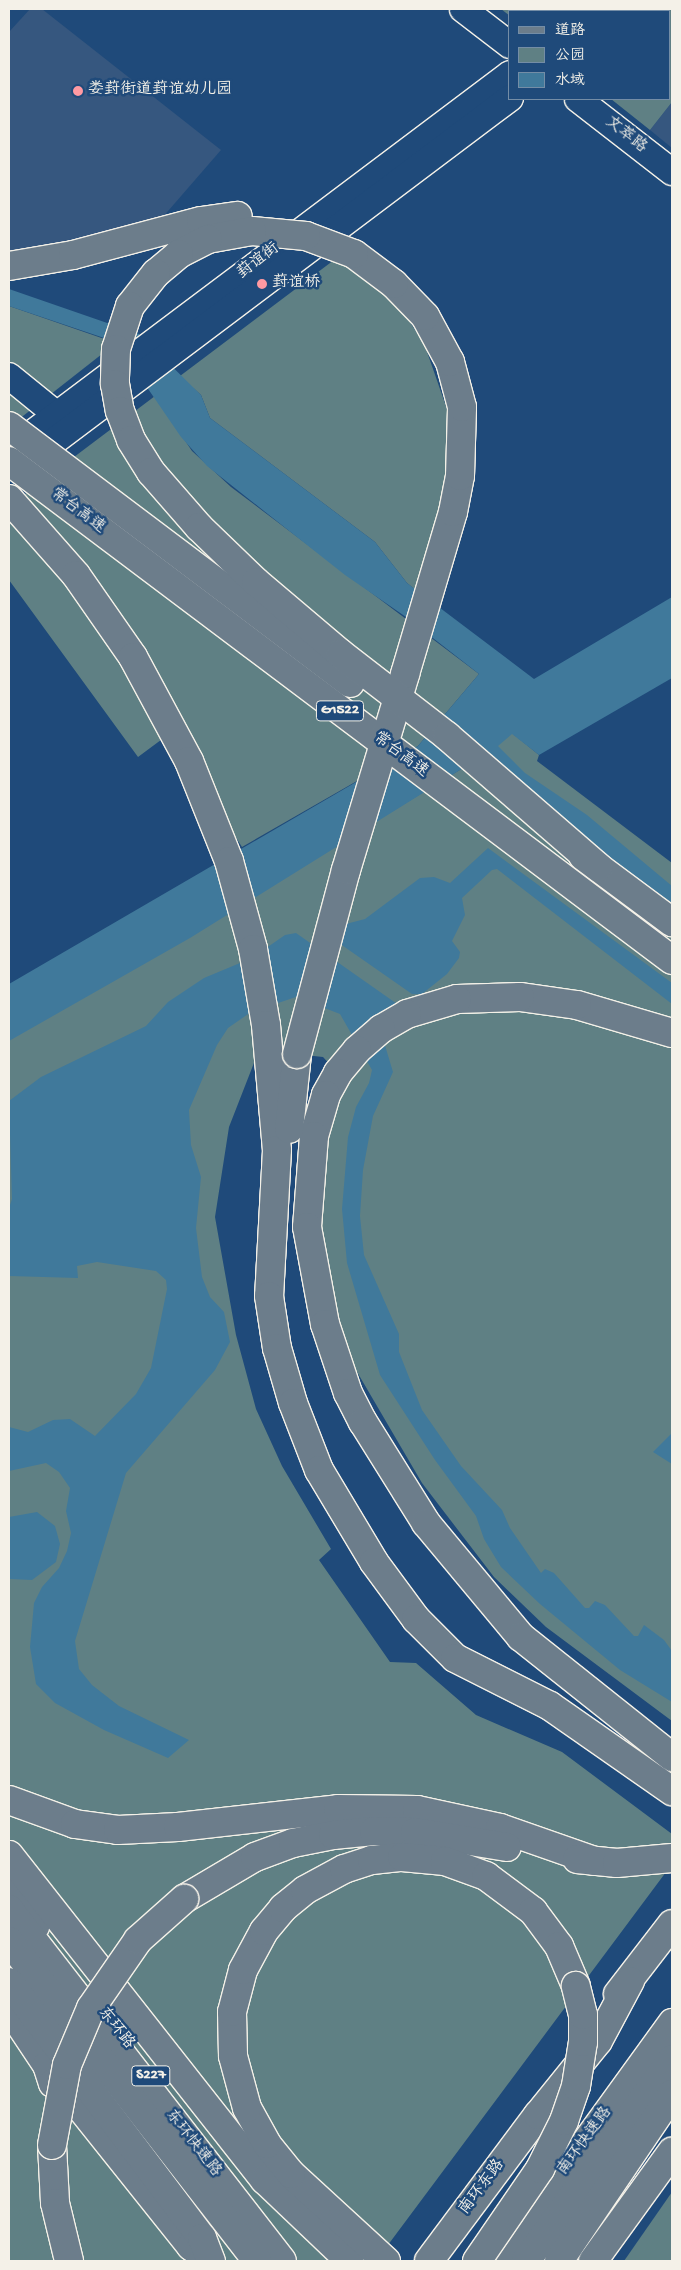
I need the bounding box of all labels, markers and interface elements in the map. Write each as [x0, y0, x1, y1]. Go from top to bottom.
legend [508, 10, 671, 100]
text: 道路 [555, 22, 585, 40]
text: 公园 [555, 47, 585, 65]
text: 水域 [555, 72, 585, 90]
place label: 娄葑街道葑谊幼儿园 [88, 81, 232, 101]
marker: 娄葑街道葑谊幼儿园 [72, 85, 84, 97]
street label: 文萃路 [600, 114, 650, 158]
street label: 葑谊街 [234, 240, 284, 284]
place label: 葑谊桥 [272, 274, 320, 294]
marker: 葑谊桥 [256, 278, 268, 290]
street label: 常台高速 [46, 485, 108, 539]
road number: G1522 [315, 698, 365, 724]
street label: 常台高速 [369, 729, 431, 783]
street label: 东环路 [93, 2004, 137, 2054]
road number: S227 [131, 2064, 171, 2088]
street label: 南环快速路 [555, 2104, 617, 2180]
street label: 东环快速路 [160, 2107, 224, 2181]
street label: 南环东路 [456, 2157, 510, 2219]

